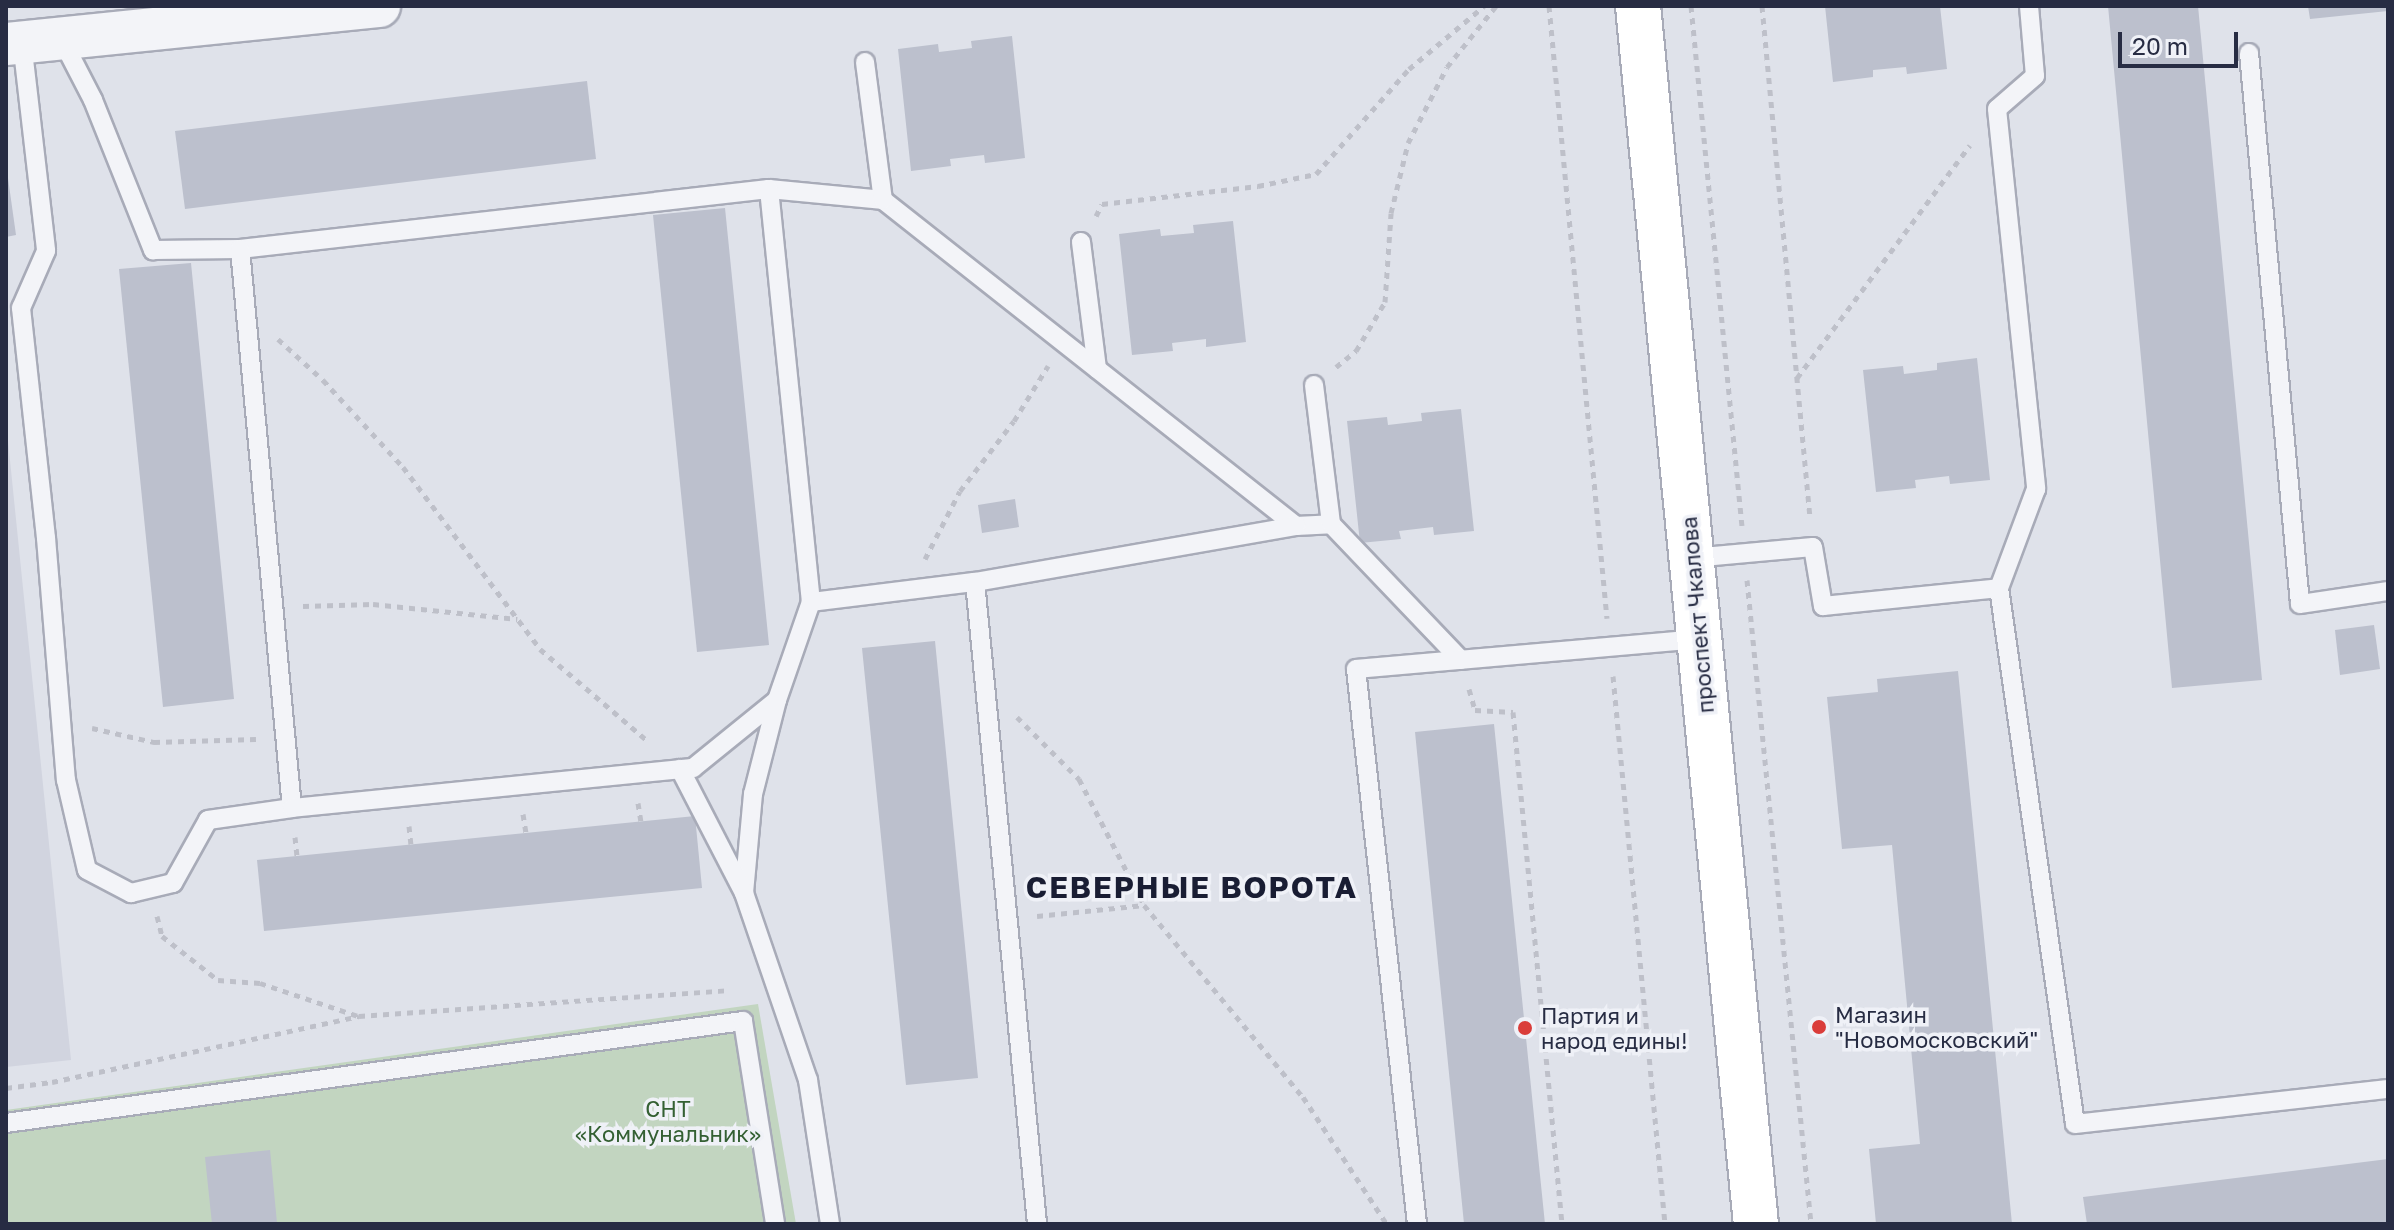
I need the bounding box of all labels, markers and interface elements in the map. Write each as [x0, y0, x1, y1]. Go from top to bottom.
scale bar [2122, 16, 2242, 66]
text: 20 m [2132, 31, 2188, 60]
street label: проспект Чкалова [1675, 516, 1719, 714]
district label: СЕВЕРНЫЕ ВОРОТА [1026, 869, 1358, 905]
place label: Магазин "Новомосковский" [1835, 1001, 2038, 1052]
place label: Партия и народ едины! [1541, 1002, 1688, 1054]
marker: Магазин "Новомосковский" [1810, 1018, 1828, 1036]
marker: Партия и народ едины! [1516, 1019, 1534, 1037]
park label: СНТ «Коммунальник» [575, 1095, 761, 1146]

